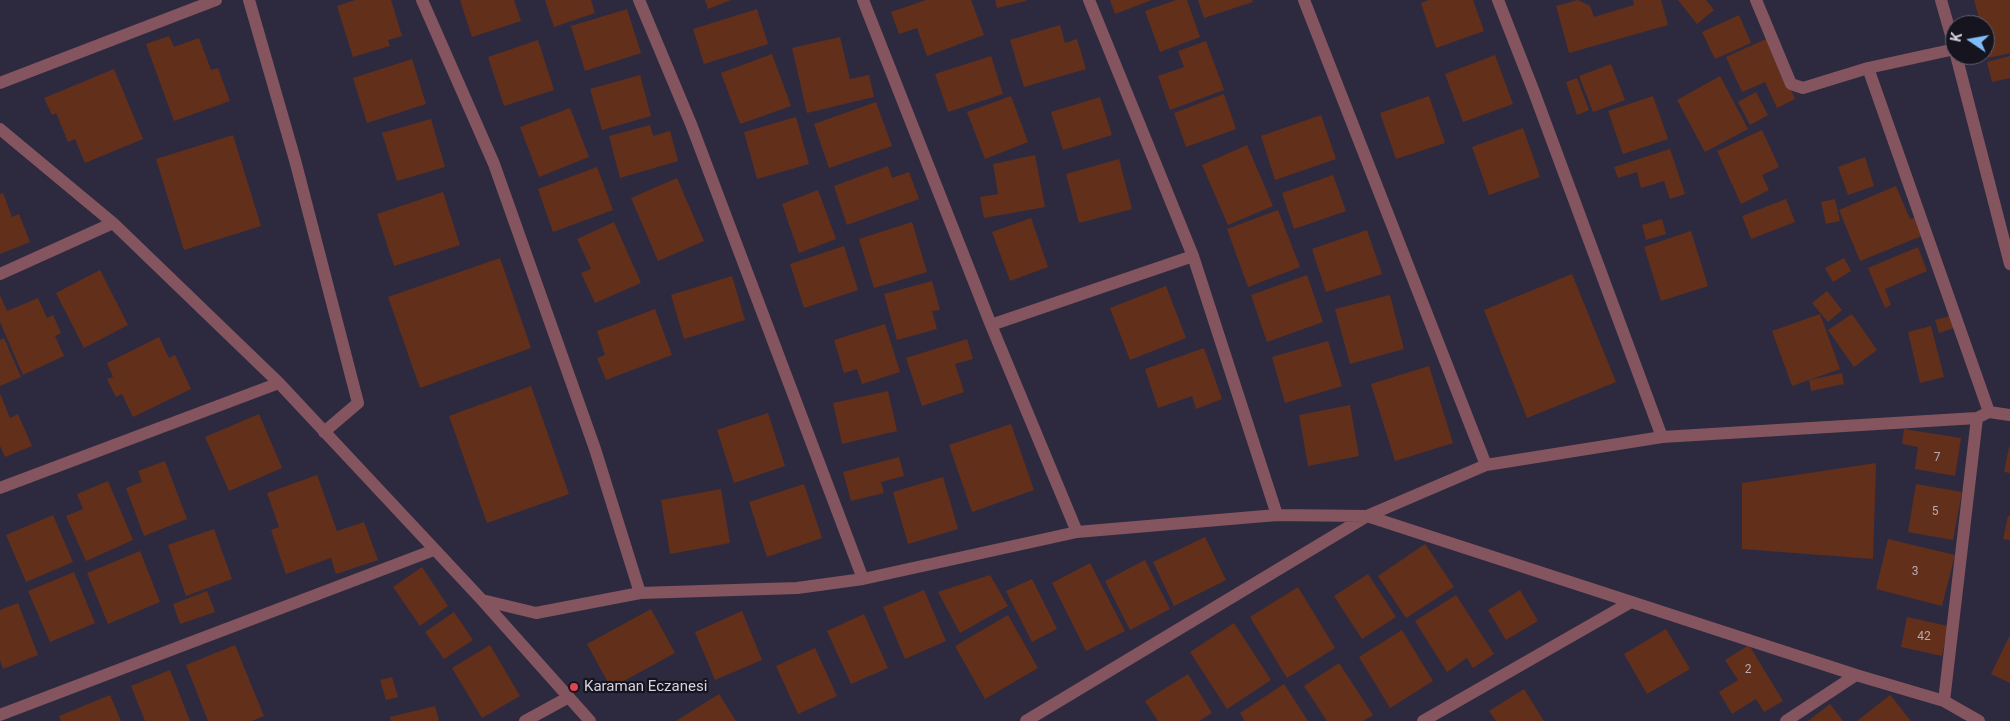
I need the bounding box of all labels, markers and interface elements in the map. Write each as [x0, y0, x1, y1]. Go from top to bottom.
north arrow [1945, 15, 1995, 65]
text: K [1948, 31, 1965, 43]
house number: 7 [1934, 451, 1940, 465]
house number: 5 [1932, 505, 1938, 519]
house number: 3 [1912, 565, 1918, 579]
house number: 42 [1917, 630, 1931, 644]
house number: 2 [1745, 663, 1751, 677]
place label: Karaman Eczanesi [584, 678, 707, 696]
marker: Karaman Eczanesi [568, 681, 580, 693]

